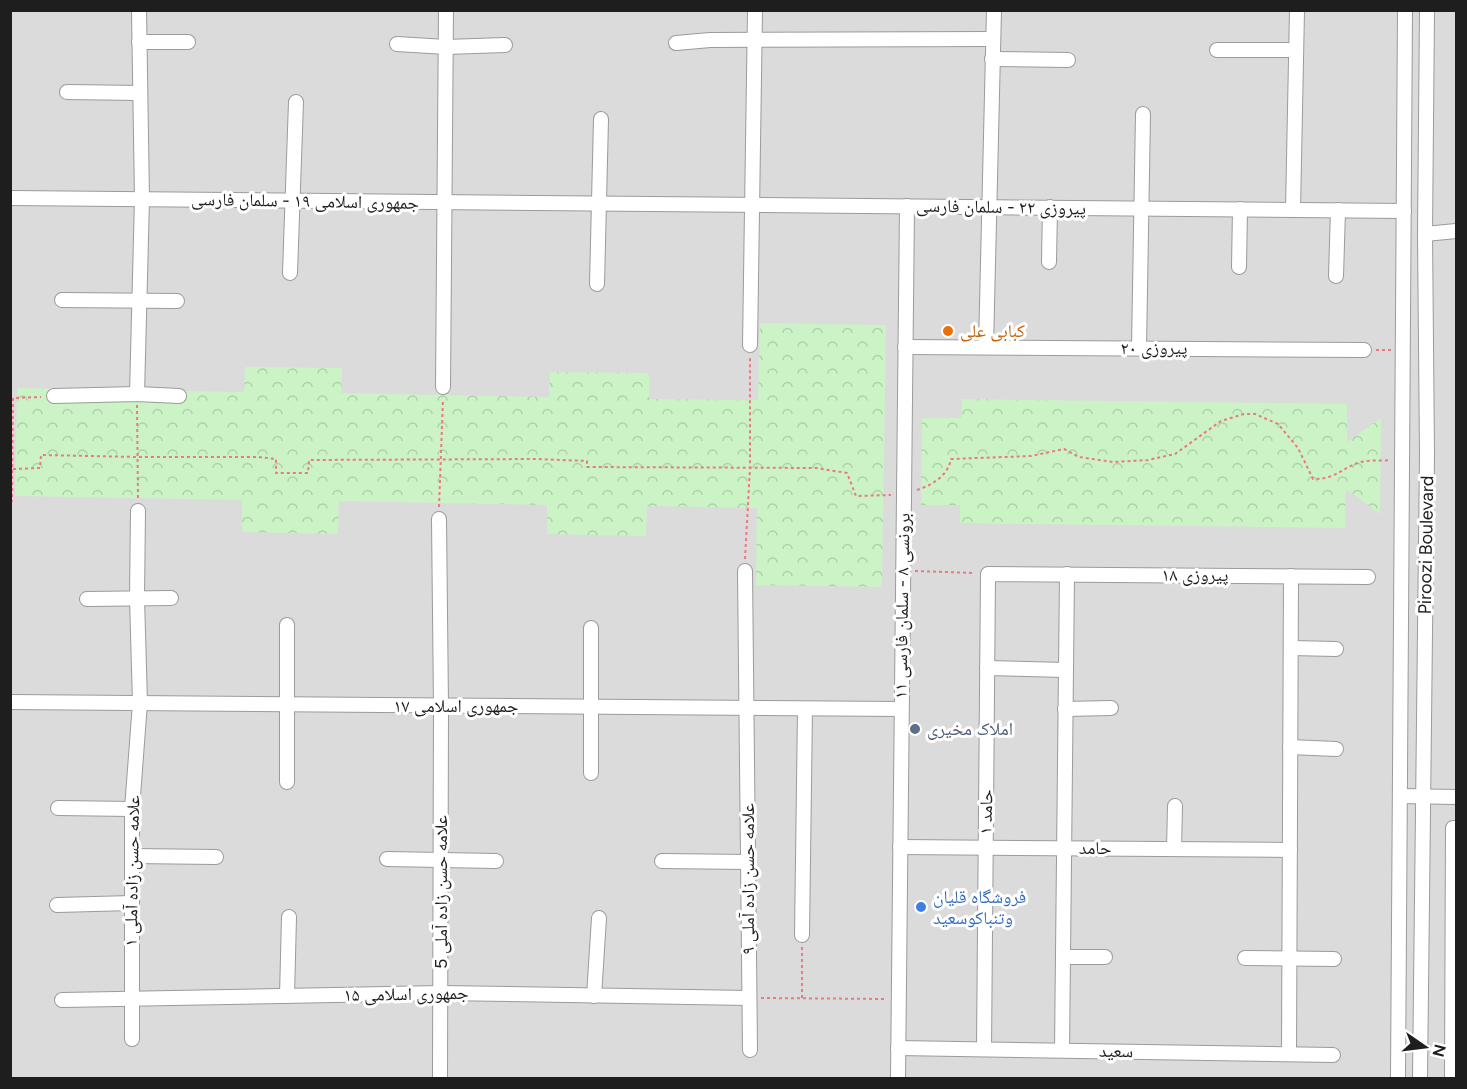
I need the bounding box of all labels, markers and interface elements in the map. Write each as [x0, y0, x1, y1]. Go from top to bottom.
street label: جمهوری اسلامی ۱۹ - سلمان فارسی [191, 188, 419, 214]
street label: پیروزی ۲۲ - سلمان فارسی [916, 195, 1086, 220]
place label: کبابی علی [960, 320, 1025, 342]
marker: کبابی علی [941, 324, 955, 338]
street label: پیروزی ۲۰ [1120, 337, 1188, 359]
street label: Piroozi Boulevard [1414, 475, 1438, 615]
street label: برونسی ۸ - سلمان فارسی ۱۱ [889, 513, 915, 699]
street label: پیروزی ۱۸ [1161, 564, 1229, 586]
street label: جمهوری اسلامی ۱۷ [394, 695, 518, 717]
place label: املاک مخیری [927, 718, 1013, 740]
marker: املاک مخیری [908, 722, 922, 736]
street label: حامد ۱ [975, 789, 997, 835]
street label: علامه حسن زاده آملی ۱ [120, 795, 144, 947]
street label: علامه حسن زاده آملی ۹ [737, 803, 759, 955]
street label: علامه حسن زاده آملی 5 [430, 815, 452, 969]
street label: حامد [1079, 837, 1111, 859]
place label: فروشگاه قلیان وتنباکوسعید [933, 886, 1026, 929]
marker: فروشگاه قلیان وتنباکوسعید [914, 900, 928, 914]
street label: جمهوری اسلامی ۱۵ [343, 982, 469, 1006]
north arrow [1395, 1017, 1455, 1077]
street label: سعید [1099, 1040, 1133, 1062]
text: N [1428, 1042, 1450, 1059]

